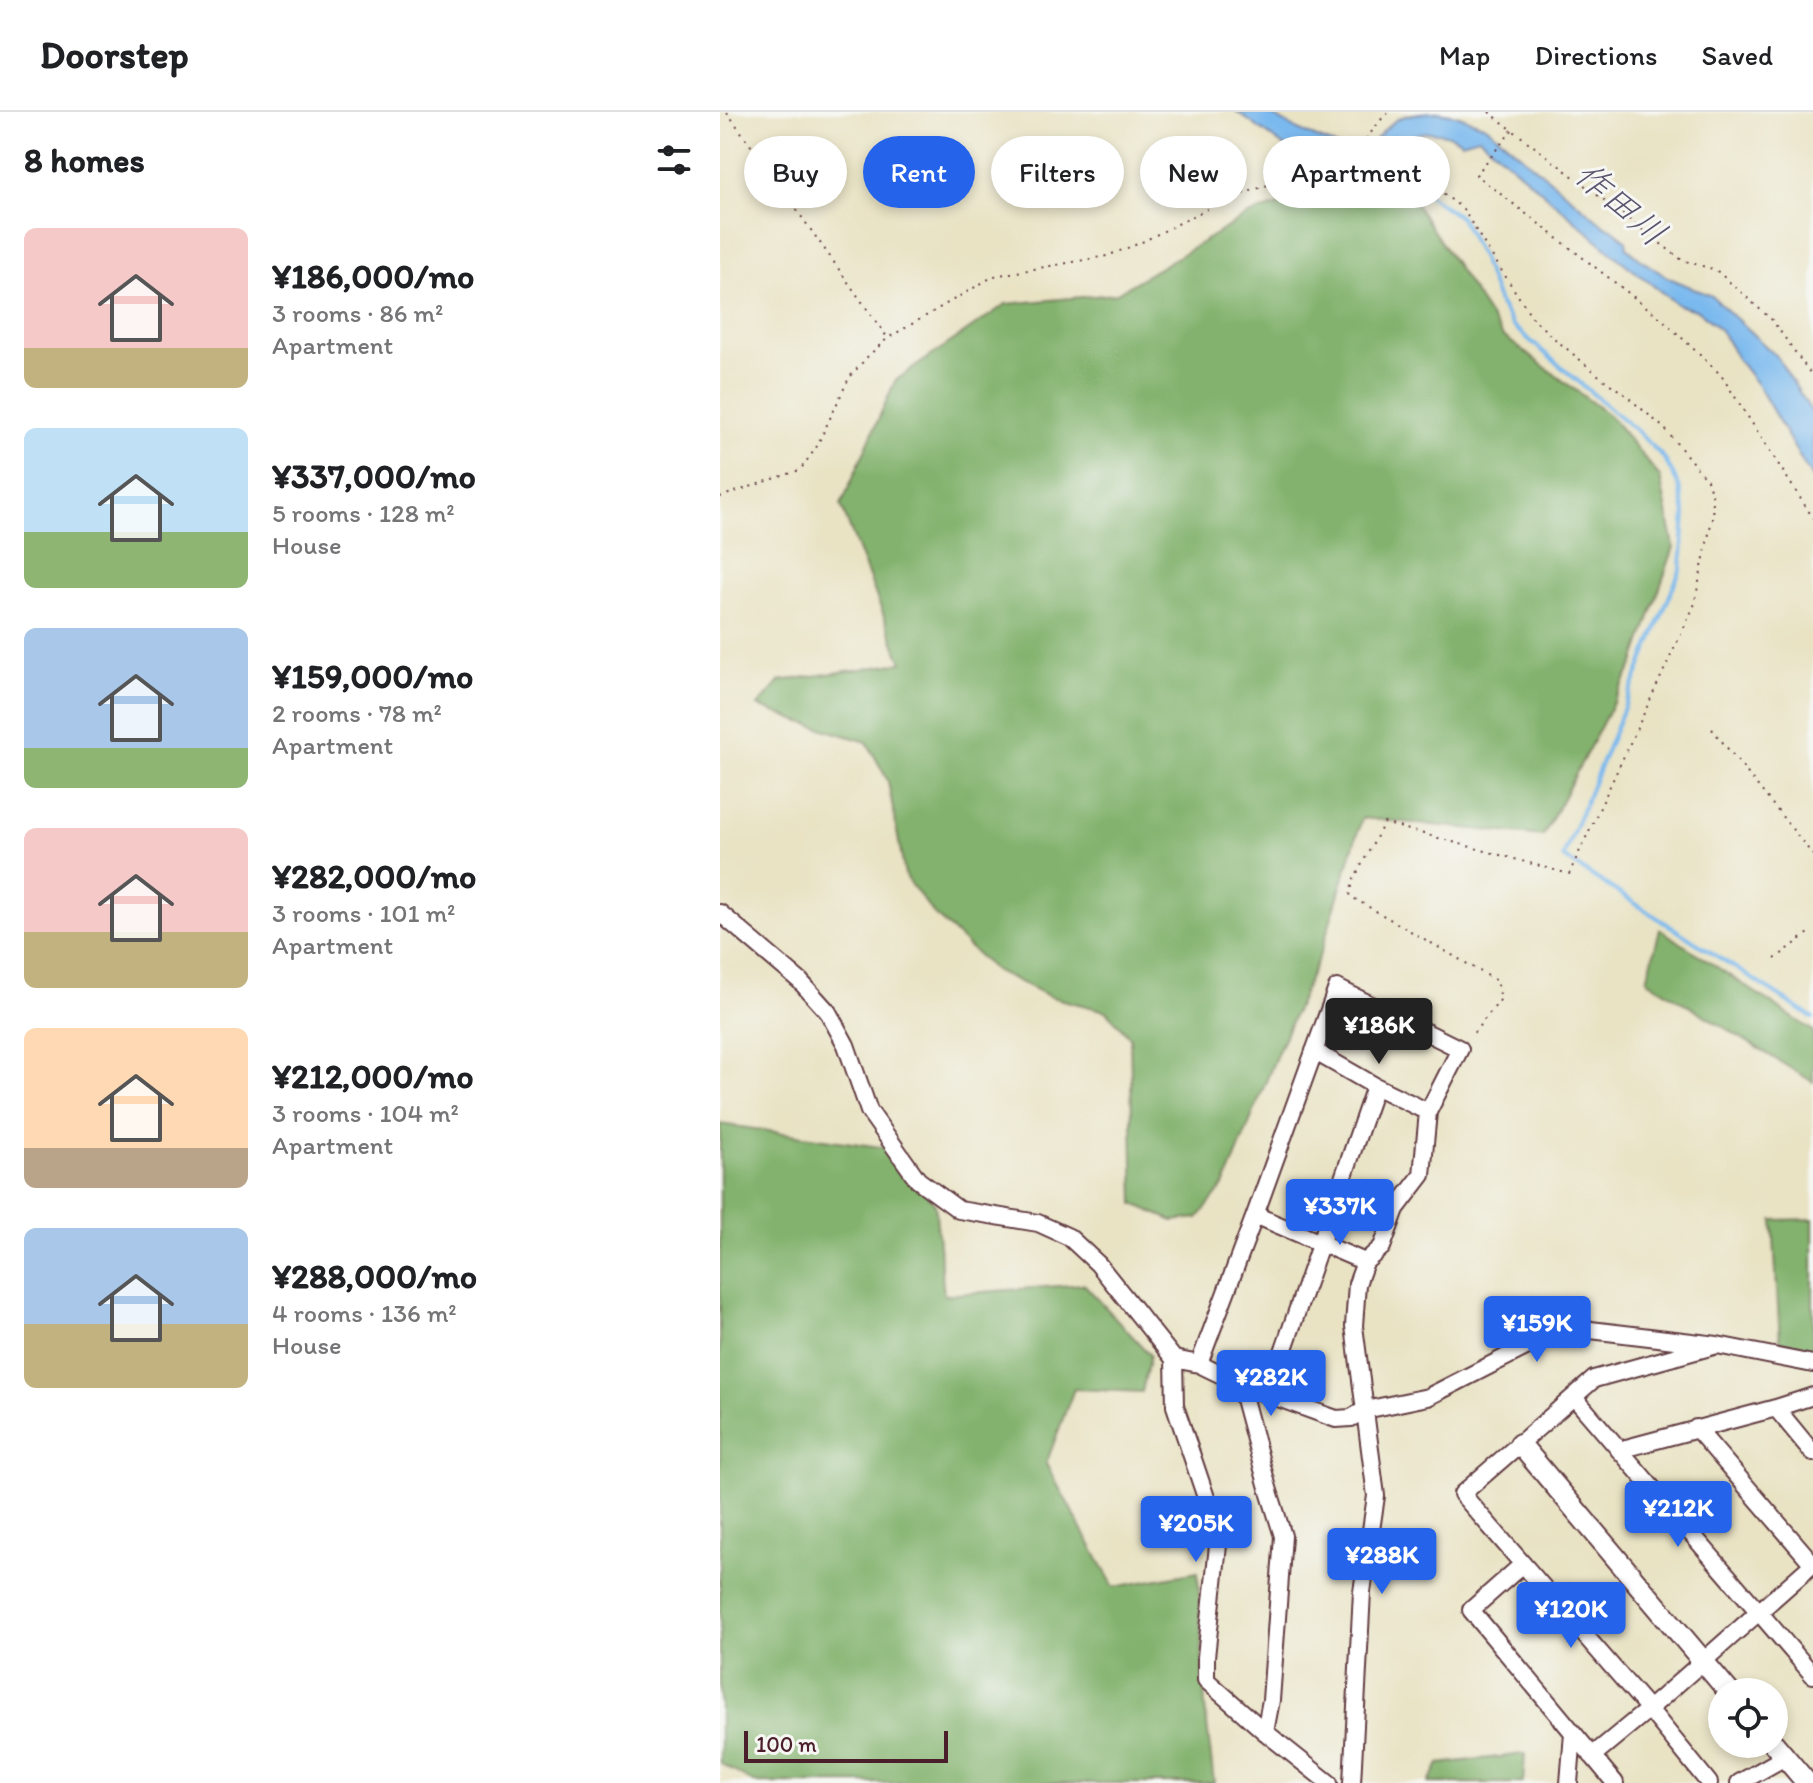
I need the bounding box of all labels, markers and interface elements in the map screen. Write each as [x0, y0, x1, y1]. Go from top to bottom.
text: Doorstep [40, 32, 189, 78]
text: Map [1439, 38, 1490, 72]
text: Directions [1534, 38, 1658, 72]
text: Saved [1702, 38, 1773, 72]
chip: Buy [744, 136, 847, 208]
chip: Rent [863, 136, 975, 208]
chip: Filters [991, 136, 1124, 208]
chip: New [1140, 136, 1247, 208]
chip: Apartment [1263, 136, 1450, 208]
icon: filters [652, 138, 696, 182]
text: 8 homes [24, 140, 145, 181]
water label: 作田川 [1566, 152, 1676, 255]
text: ¥186,000/mo [272, 256, 474, 297]
icon: home [88, 260, 184, 356]
text: 3 rooms · 86 m² [272, 297, 443, 329]
text: Apartment [272, 329, 393, 361]
text: ¥337,000/mo [272, 456, 476, 497]
icon: home [88, 460, 184, 556]
text: 5 rooms · 128 m² [272, 497, 455, 529]
text: House [272, 529, 342, 561]
text: ¥159,000/mo [272, 656, 473, 697]
icon: home [88, 660, 184, 756]
text: 2 rooms · 78 m² [272, 697, 442, 729]
text: Apartment [272, 729, 393, 761]
text: ¥282,000/mo [272, 856, 476, 897]
icon: home [88, 860, 184, 956]
text: 3 rooms · 101 m² [272, 897, 455, 929]
text: Apartment [272, 929, 393, 961]
pin: ¥186K [1323, 998, 1435, 1066]
text: ¥186K [1343, 1008, 1415, 1040]
text: ¥212,000/mo [272, 1056, 474, 1097]
icon: home [88, 1060, 184, 1156]
text: 3 rooms · 104 m² [272, 1097, 459, 1129]
text: Apartment [272, 1129, 393, 1161]
pin: ¥337K [1284, 1179, 1396, 1247]
text: ¥337K [1304, 1189, 1376, 1221]
text: ¥288,000/mo [272, 1256, 477, 1297]
icon: home [88, 1260, 184, 1356]
pin: ¥159K [1481, 1296, 1593, 1364]
text: 4 rooms · 136 m² [272, 1297, 457, 1329]
text: ¥159K [1502, 1306, 1572, 1338]
text: House [272, 1329, 342, 1361]
pin: ¥282K [1215, 1350, 1327, 1418]
text: ¥282K [1235, 1360, 1307, 1392]
pin: ¥212K [1622, 1481, 1734, 1549]
text: ¥212K [1643, 1491, 1713, 1523]
pin: ¥205K [1140, 1496, 1252, 1564]
text: ¥205K [1159, 1506, 1233, 1538]
pin: ¥288K [1326, 1528, 1438, 1596]
text: ¥288K [1345, 1538, 1419, 1570]
pin: ¥120K [1515, 1582, 1627, 1650]
text: ¥120K [1535, 1592, 1607, 1624]
map controls [1708, 1678, 1788, 1758]
button: locate [1708, 1678, 1788, 1758]
scale bar [744, 1727, 948, 1763]
text: 100 m [756, 1731, 817, 1758]

